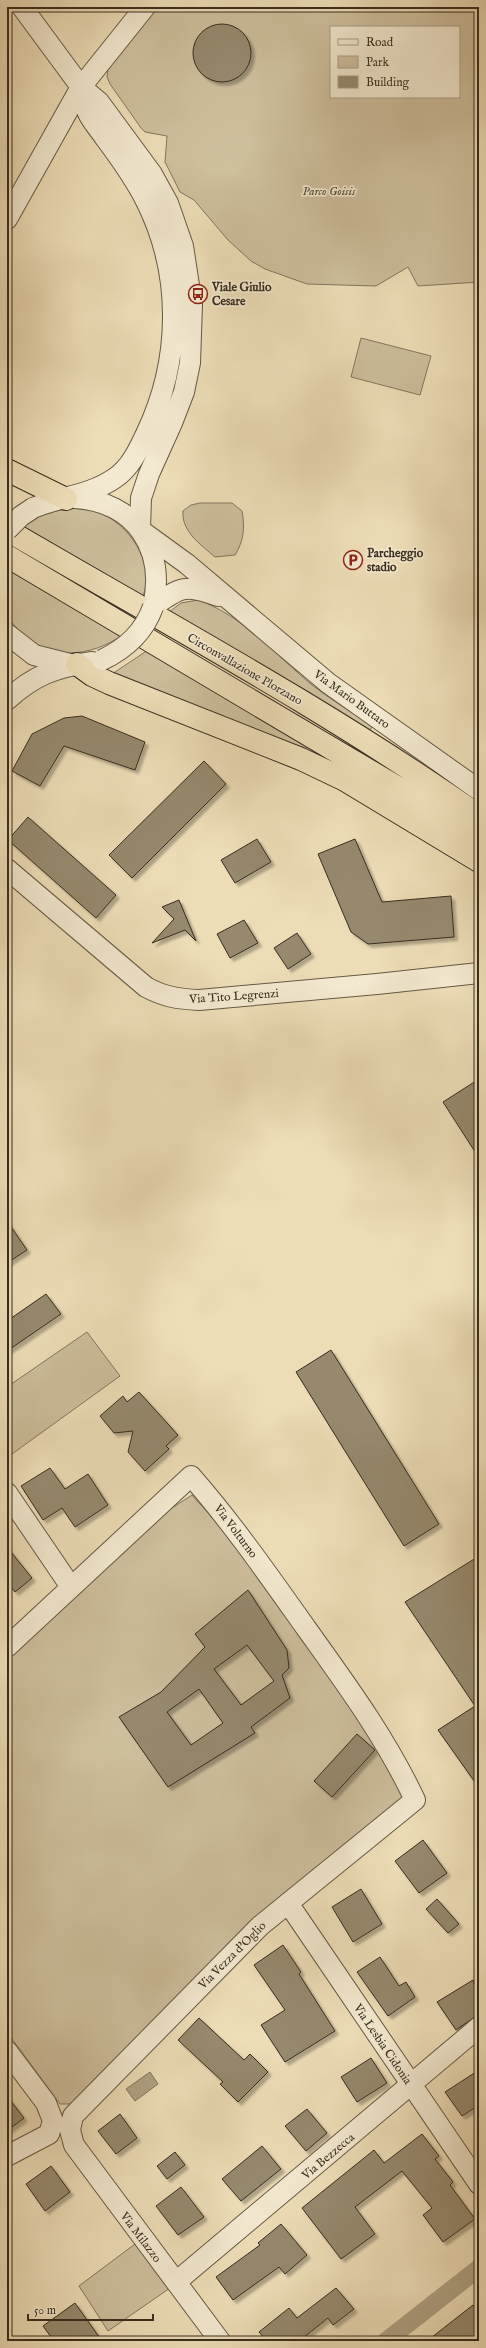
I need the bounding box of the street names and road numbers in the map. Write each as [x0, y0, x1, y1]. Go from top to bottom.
street label: Circonvallazione Plorzano [185, 630, 305, 709]
street label: Via Mario Buttaro [310, 666, 393, 732]
street label: Via Tito Legrenzi [188, 986, 279, 1007]
street label: Via Volturno [210, 1501, 261, 1562]
street label: Via Vezza d'Oglio [195, 1918, 270, 1993]
street label: Via Lesbia Cidonia [350, 2000, 416, 2088]
street label: Via Bezzecca [298, 2129, 358, 2183]
street label: Via Milazzo [116, 2208, 165, 2266]

